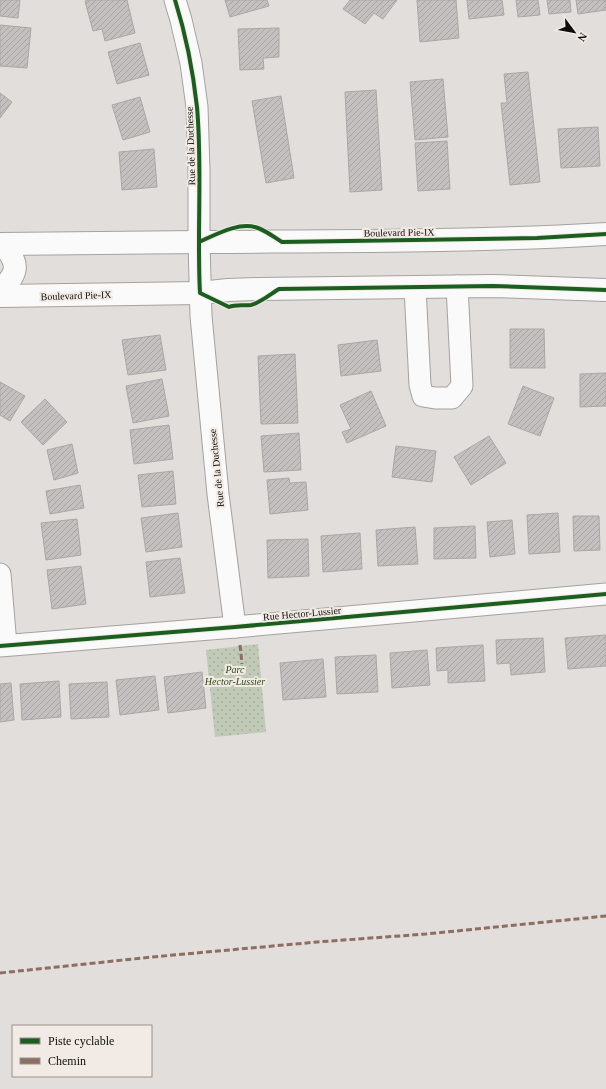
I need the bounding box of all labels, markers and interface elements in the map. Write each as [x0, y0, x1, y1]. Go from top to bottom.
north arrow [554, 12, 594, 52]
text: N [575, 31, 590, 44]
street label: Rue de la Duchesse [184, 106, 197, 185]
street label: Boulevard Pie-IX [364, 226, 435, 239]
street label: Boulevard Pie-IX [40, 289, 112, 302]
street label: Rue de la Duchesse [207, 428, 226, 508]
street label: Rue Hector-Lussier [263, 605, 342, 622]
park label: Parc Hector-Lussier [204, 664, 265, 687]
legend [12, 1025, 152, 1077]
text: Piste cyclable [48, 1034, 114, 1048]
text: Chemin [48, 1054, 86, 1068]

